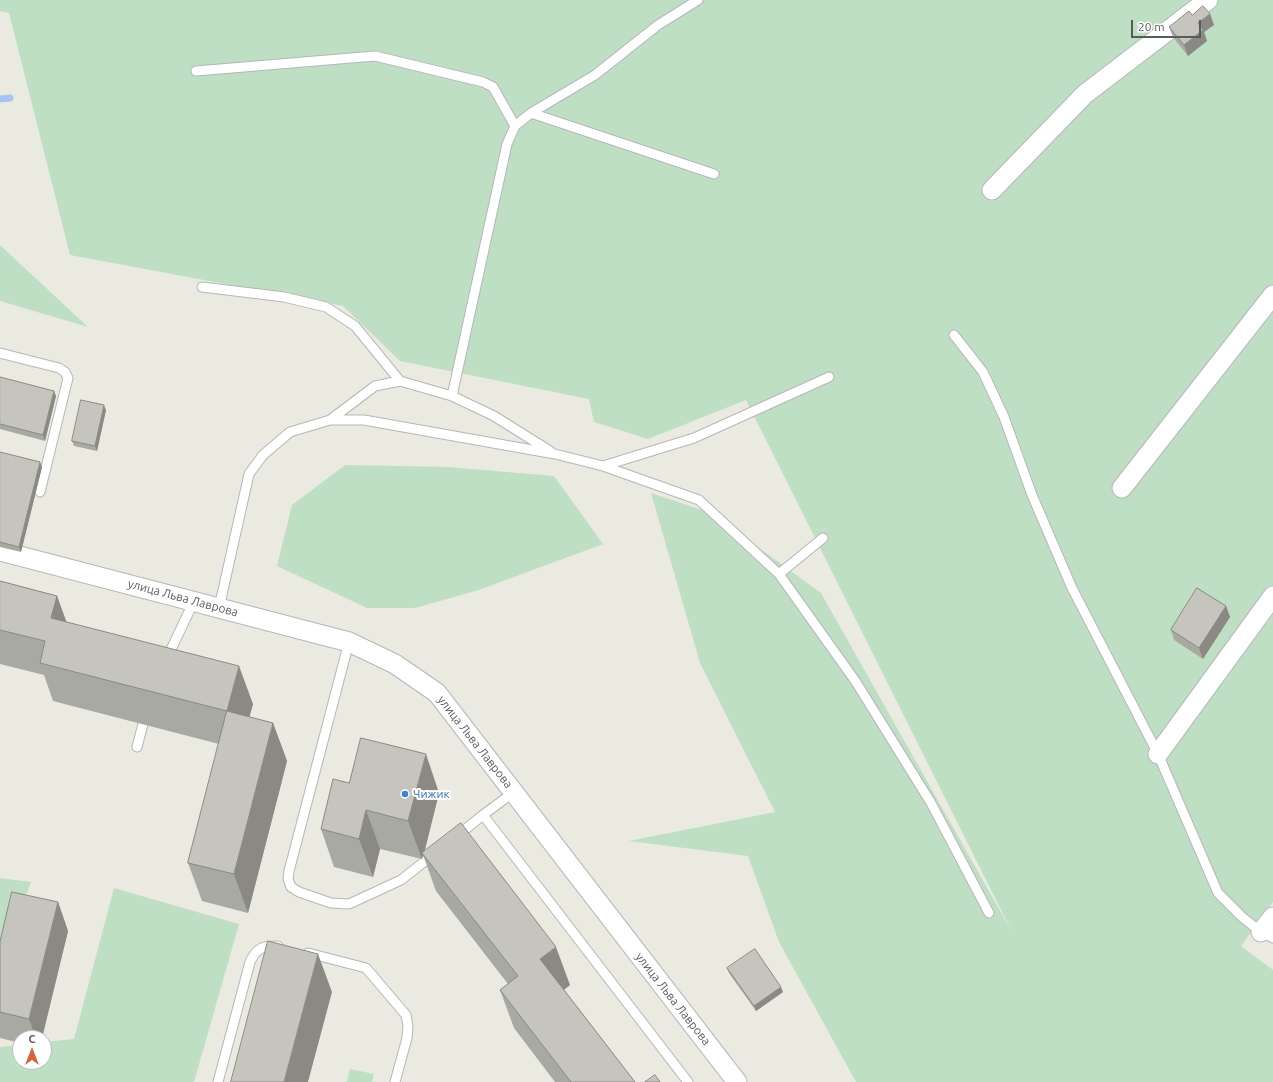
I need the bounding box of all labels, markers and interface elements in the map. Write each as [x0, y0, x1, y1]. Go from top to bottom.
scale bar [1133, 12, 1203, 38]
text: 20 m [1138, 20, 1165, 33]
street label: улица Льва Лаврова [126, 576, 240, 620]
street label: улица Льва Лаврова [434, 693, 516, 791]
place label: Чижик [413, 787, 450, 801]
marker: Чижик [400, 789, 410, 799]
street label: улица Льва Лаврова [632, 950, 714, 1048]
north arrow [12, 1030, 52, 1070]
text: С [28, 1033, 36, 1045]

